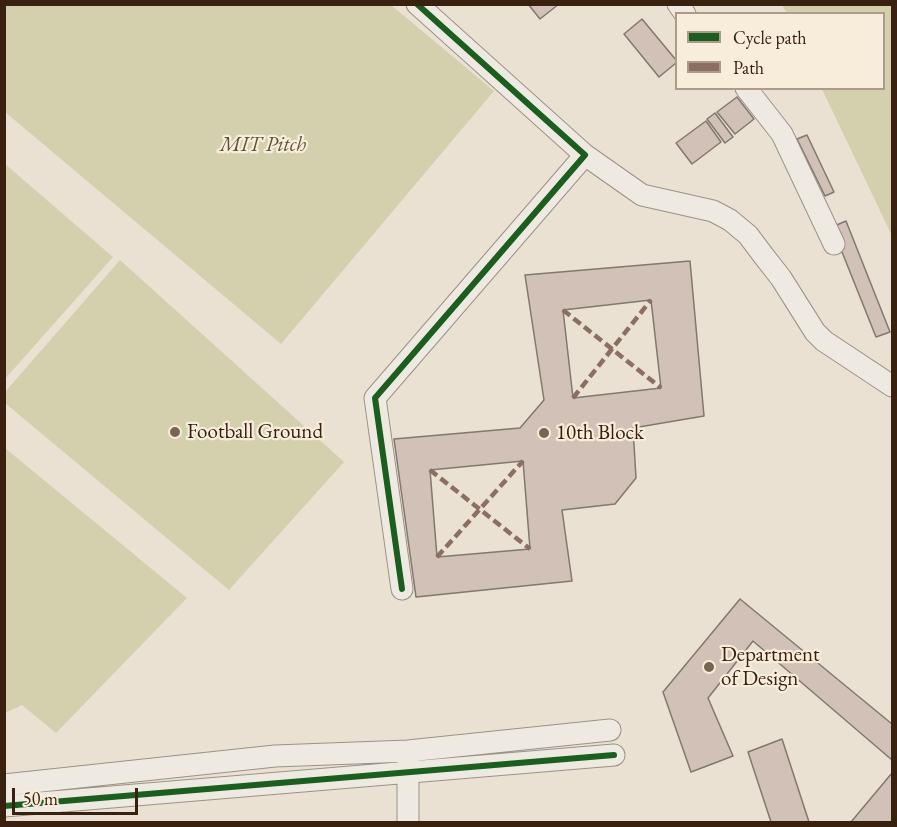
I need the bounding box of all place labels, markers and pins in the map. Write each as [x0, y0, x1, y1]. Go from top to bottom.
place label: Football Ground [187, 419, 323, 445]
place label: 10th Block [556, 420, 644, 446]
marker: Football Ground [168, 425, 182, 439]
marker: 10th Block [537, 426, 551, 440]
place label: Department of Design [721, 642, 820, 692]
marker: Department of Design [702, 660, 716, 674]

